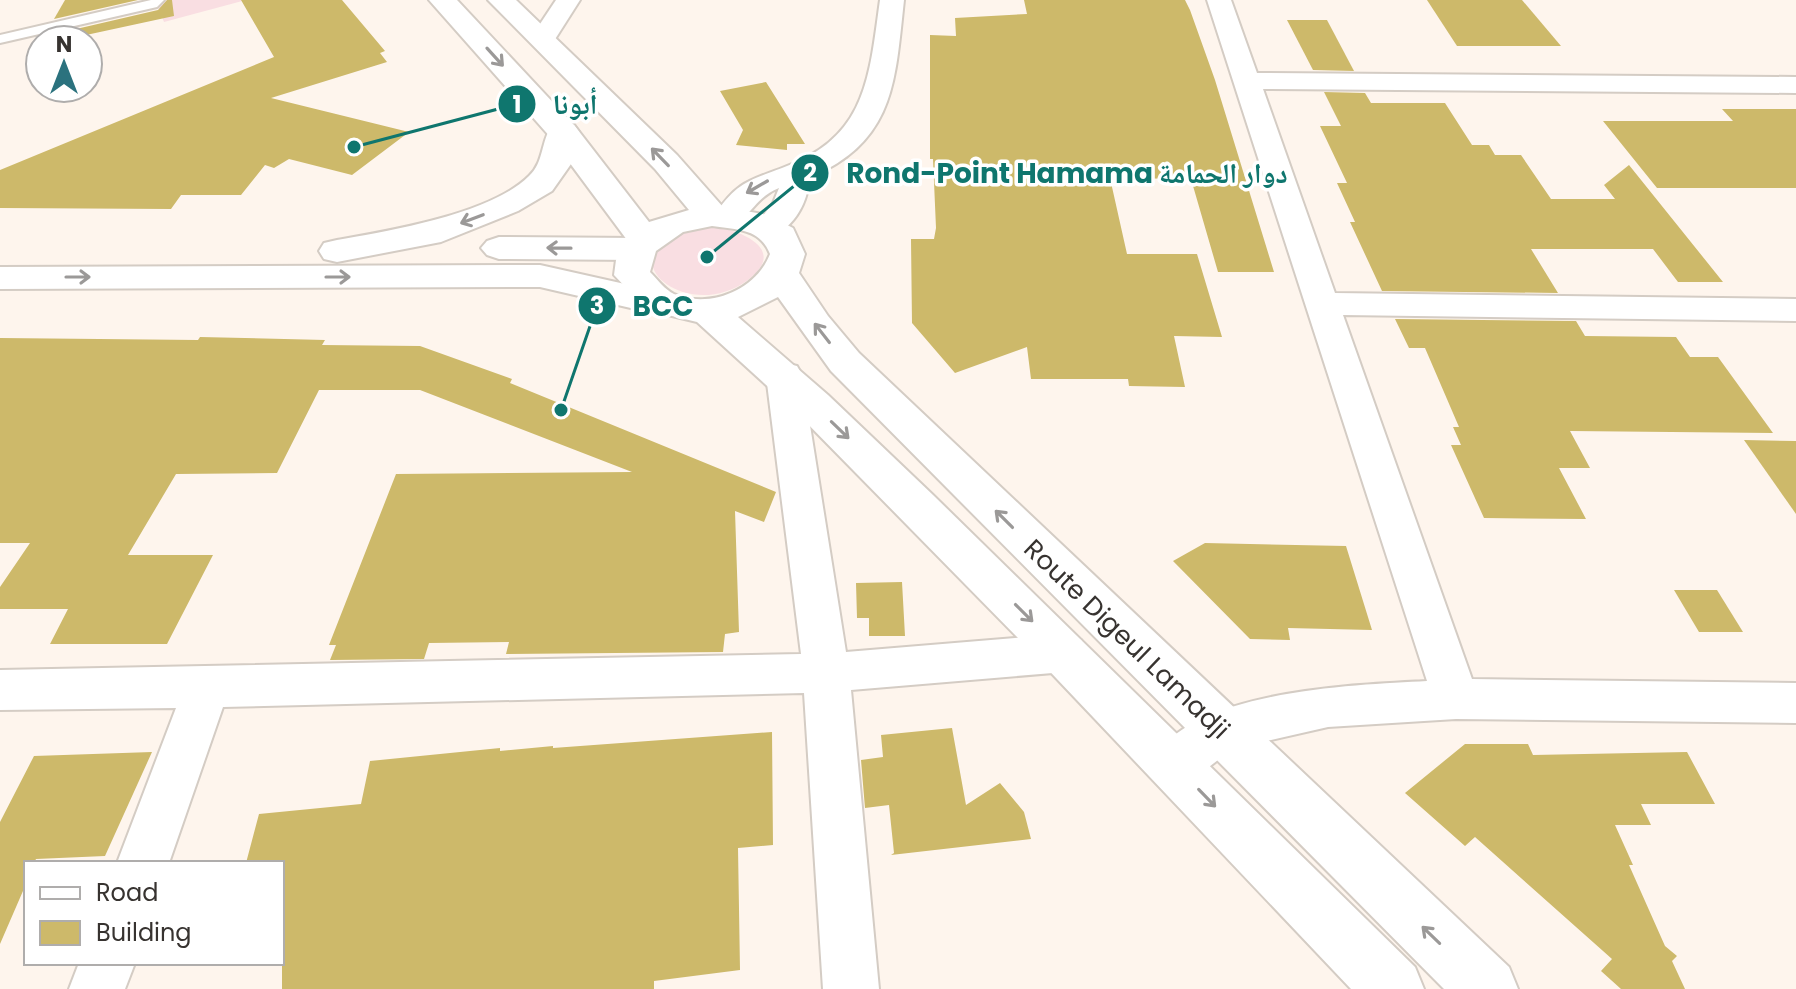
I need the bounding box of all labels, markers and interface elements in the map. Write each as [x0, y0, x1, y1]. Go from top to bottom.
north arrow [24, 24, 104, 104]
text: N [56, 29, 72, 60]
one-way arrow [486, 47, 504, 67]
callout: أبونا [497, 78, 614, 130]
text: أبونا [552, 85, 598, 124]
text: 1 [512, 88, 522, 121]
one-way arrow [651, 147, 670, 167]
callout: Rond-Point Hamama دوار الحمامة [790, 147, 1304, 199]
text: Rond-Point Hamama دوار الحمامة [846, 154, 1288, 193]
text: 2 [803, 156, 817, 189]
one-way arrow [746, 179, 769, 195]
one-way arrow [460, 213, 485, 227]
one-way arrow [546, 240, 573, 256]
one-way arrow [64, 269, 91, 285]
one-way arrow [324, 269, 351, 285]
callout: BCC [577, 280, 710, 332]
text: BCC [632, 287, 694, 326]
text: 3 [590, 289, 604, 322]
one-way arrow [813, 323, 831, 344]
one-way arrow [830, 420, 850, 439]
one-way arrow [994, 509, 1014, 528]
street label: Route Digeul Lamadji [1016, 531, 1238, 747]
one-way arrow [1015, 603, 1034, 623]
one-way arrow [1197, 788, 1216, 808]
legend [24, 861, 284, 965]
text: Road [96, 876, 158, 909]
text: Building [96, 916, 192, 949]
one-way arrow [1421, 925, 1441, 944]

